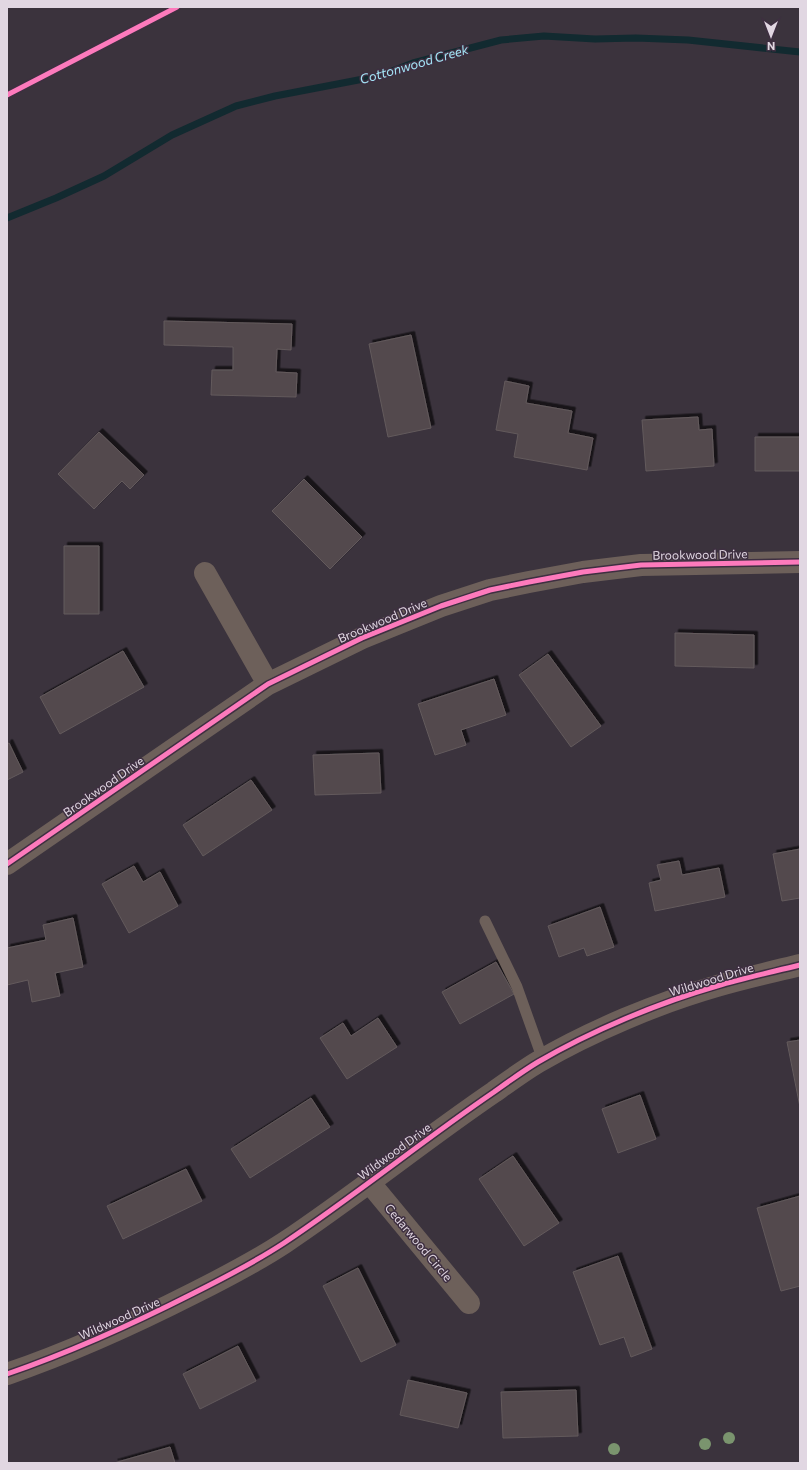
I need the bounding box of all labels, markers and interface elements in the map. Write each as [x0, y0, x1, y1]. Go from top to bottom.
north arrow [751, 16, 791, 56]
text: N [767, 40, 775, 53]
water label: Cottonwood Creek [358, 41, 471, 87]
street label: Brookwood Drive [652, 546, 748, 562]
street label: Brookwood Drive [335, 595, 429, 645]
street label: Brookwood Drive [60, 753, 146, 819]
street label: Wildwood Drive [667, 960, 755, 998]
street label: Wildwood Drive [355, 1120, 433, 1182]
street label: Cedarwood Circle [383, 1200, 455, 1284]
street label: Wildwood Drive [76, 1294, 162, 1342]

